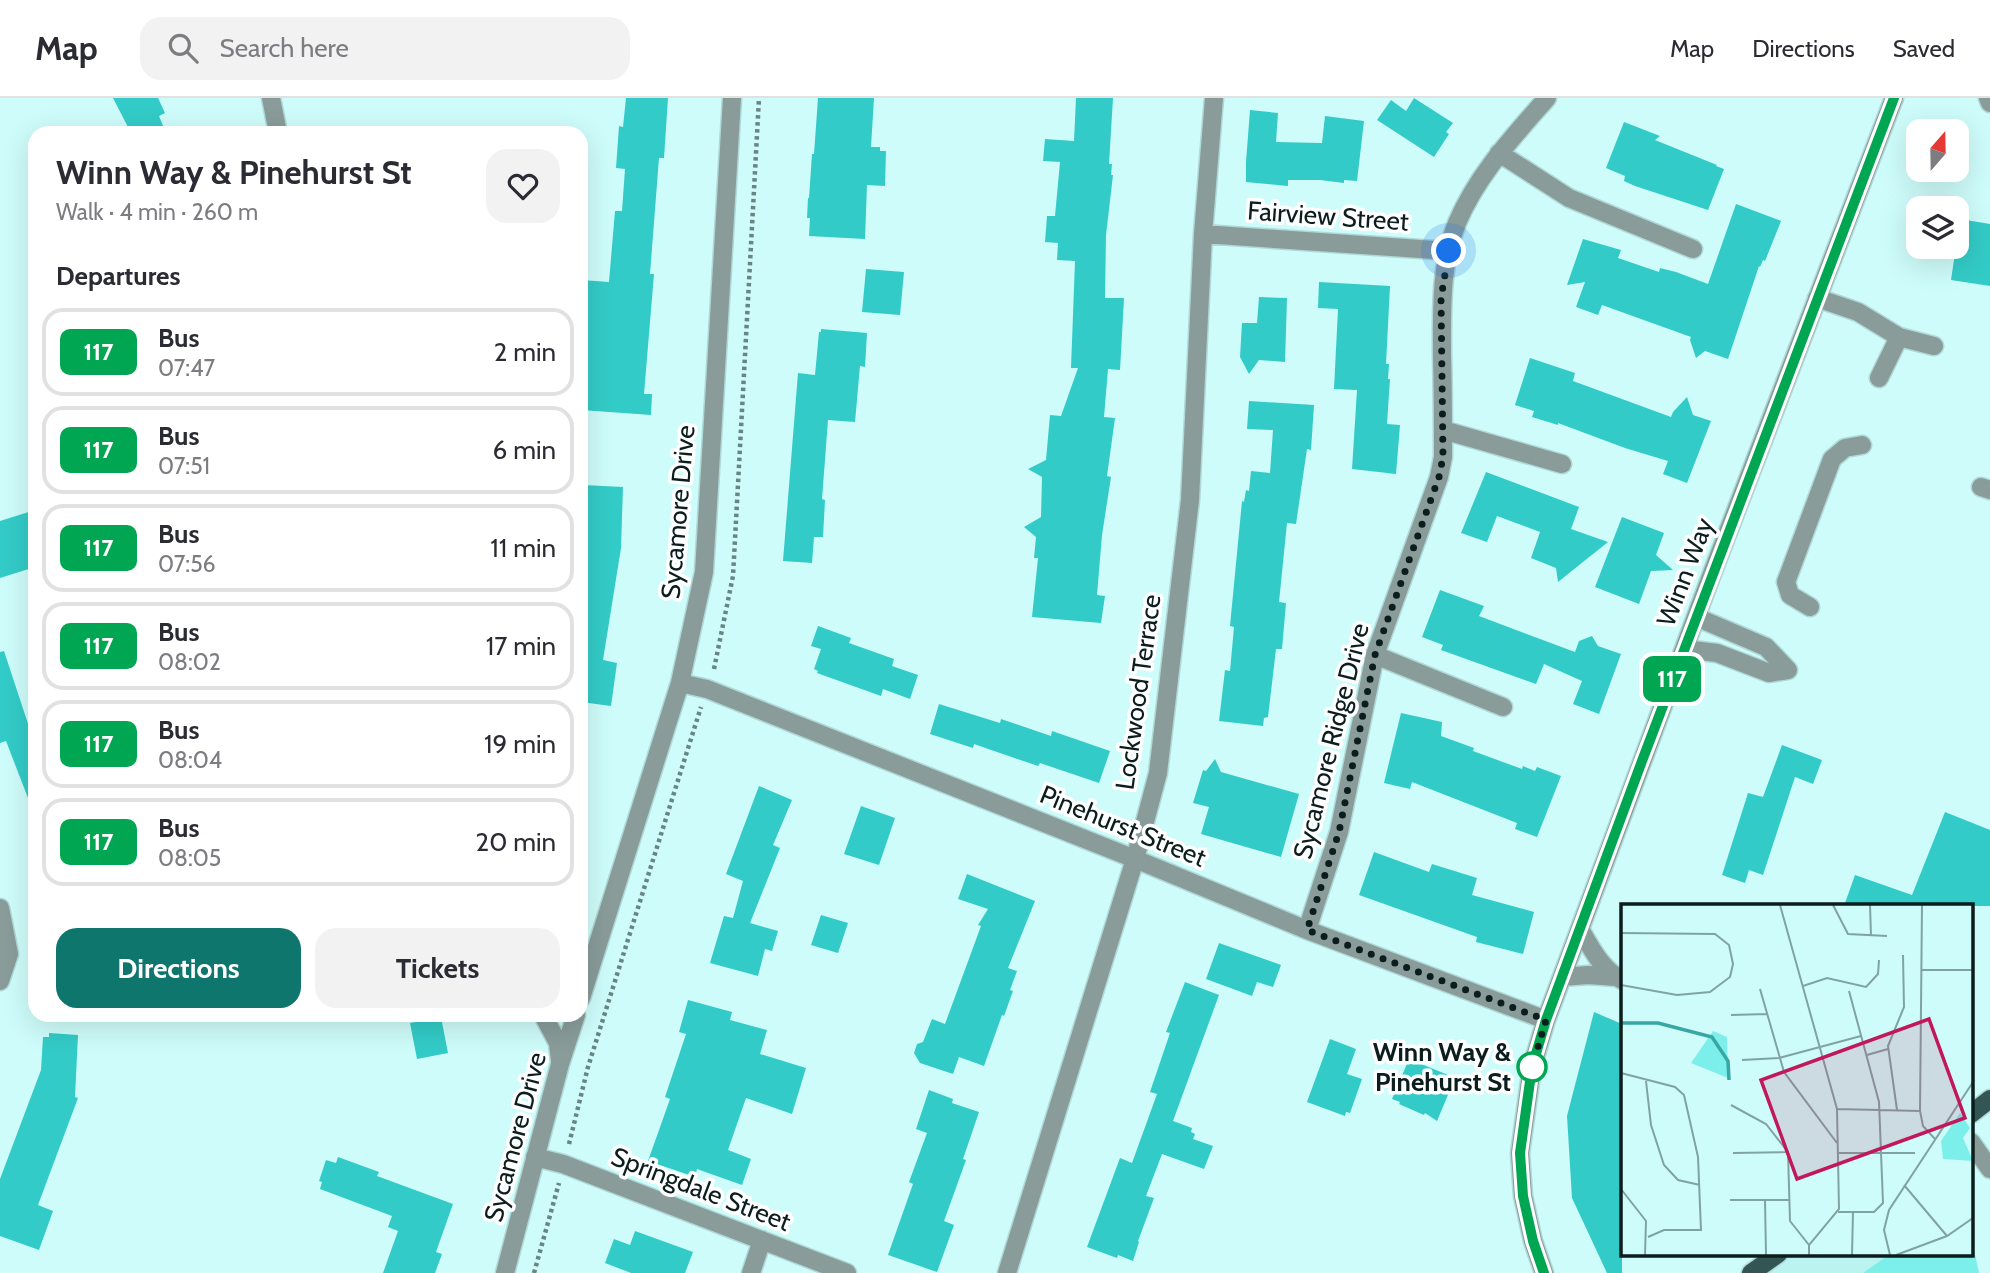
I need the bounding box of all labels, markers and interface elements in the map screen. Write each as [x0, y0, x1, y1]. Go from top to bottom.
search box [140, 17, 630, 80]
text: Map [35, 28, 98, 68]
icon: search [164, 29, 202, 67]
text: Search here [220, 32, 349, 64]
text: Map [1670, 34, 1714, 63]
text: Directions [1752, 34, 1855, 63]
text: Saved [1893, 34, 1955, 63]
north arrow [1906, 119, 1969, 182]
map controls [1906, 119, 1969, 259]
button: heart [486, 149, 560, 223]
text: Winn Way & Pinehurst St [56, 152, 412, 192]
street label: Fairview Street [1246, 194, 1410, 238]
button: layers [1906, 196, 1969, 259]
text: Walk · 4 min · 260 m [56, 198, 258, 226]
your location [1431, 233, 1466, 268]
text: Departures [56, 260, 180, 292]
text: Bus [158, 322, 199, 354]
text: 2 min [494, 336, 556, 368]
text: 117 [84, 337, 113, 366]
text: 07:47 [158, 354, 215, 382]
text: Bus [158, 420, 199, 452]
street label: Sycamore Drive [654, 424, 702, 600]
text: 6 min [493, 434, 556, 466]
text: 117 [84, 435, 113, 464]
text: 07:51 [158, 452, 210, 480]
street label: Winn Way [1650, 513, 1720, 631]
text: Bus [158, 518, 199, 550]
text: 11 min [490, 532, 556, 564]
text: 117 [84, 533, 113, 562]
text: 07:56 [158, 550, 216, 578]
street label: Lockwood Terrace [1108, 592, 1168, 792]
text: Bus [158, 616, 199, 648]
street label: Sycamore Ridge Drive [1286, 620, 1376, 862]
text: 17 min [486, 630, 556, 662]
text: 117 [84, 631, 113, 660]
text: 08:02 [158, 648, 221, 676]
line badge: 117 [1632, 656, 1712, 702]
text: 117 [1657, 664, 1687, 693]
text: Bus [158, 714, 199, 746]
text: 19 min [484, 728, 556, 760]
text: 117 [84, 729, 113, 758]
text: 08:04 [158, 746, 222, 774]
street label: Pinehurst Street [1035, 778, 1211, 874]
text: Bus [158, 812, 199, 844]
text: 20 min [476, 826, 556, 858]
text: 117 [84, 827, 113, 856]
text: 08:05 [158, 844, 221, 872]
inset map [1621, 904, 1972, 1256]
button: Directions [56, 928, 301, 1008]
button: Tickets [315, 928, 560, 1008]
place label: Winn Way & Pinehurst St [1373, 1036, 1512, 1098]
street label: Sycamore Drive [477, 1049, 553, 1225]
marker: Winn Way & Pinehurst St [1517, 1052, 1547, 1082]
street label: Springdale Street [607, 1140, 795, 1238]

